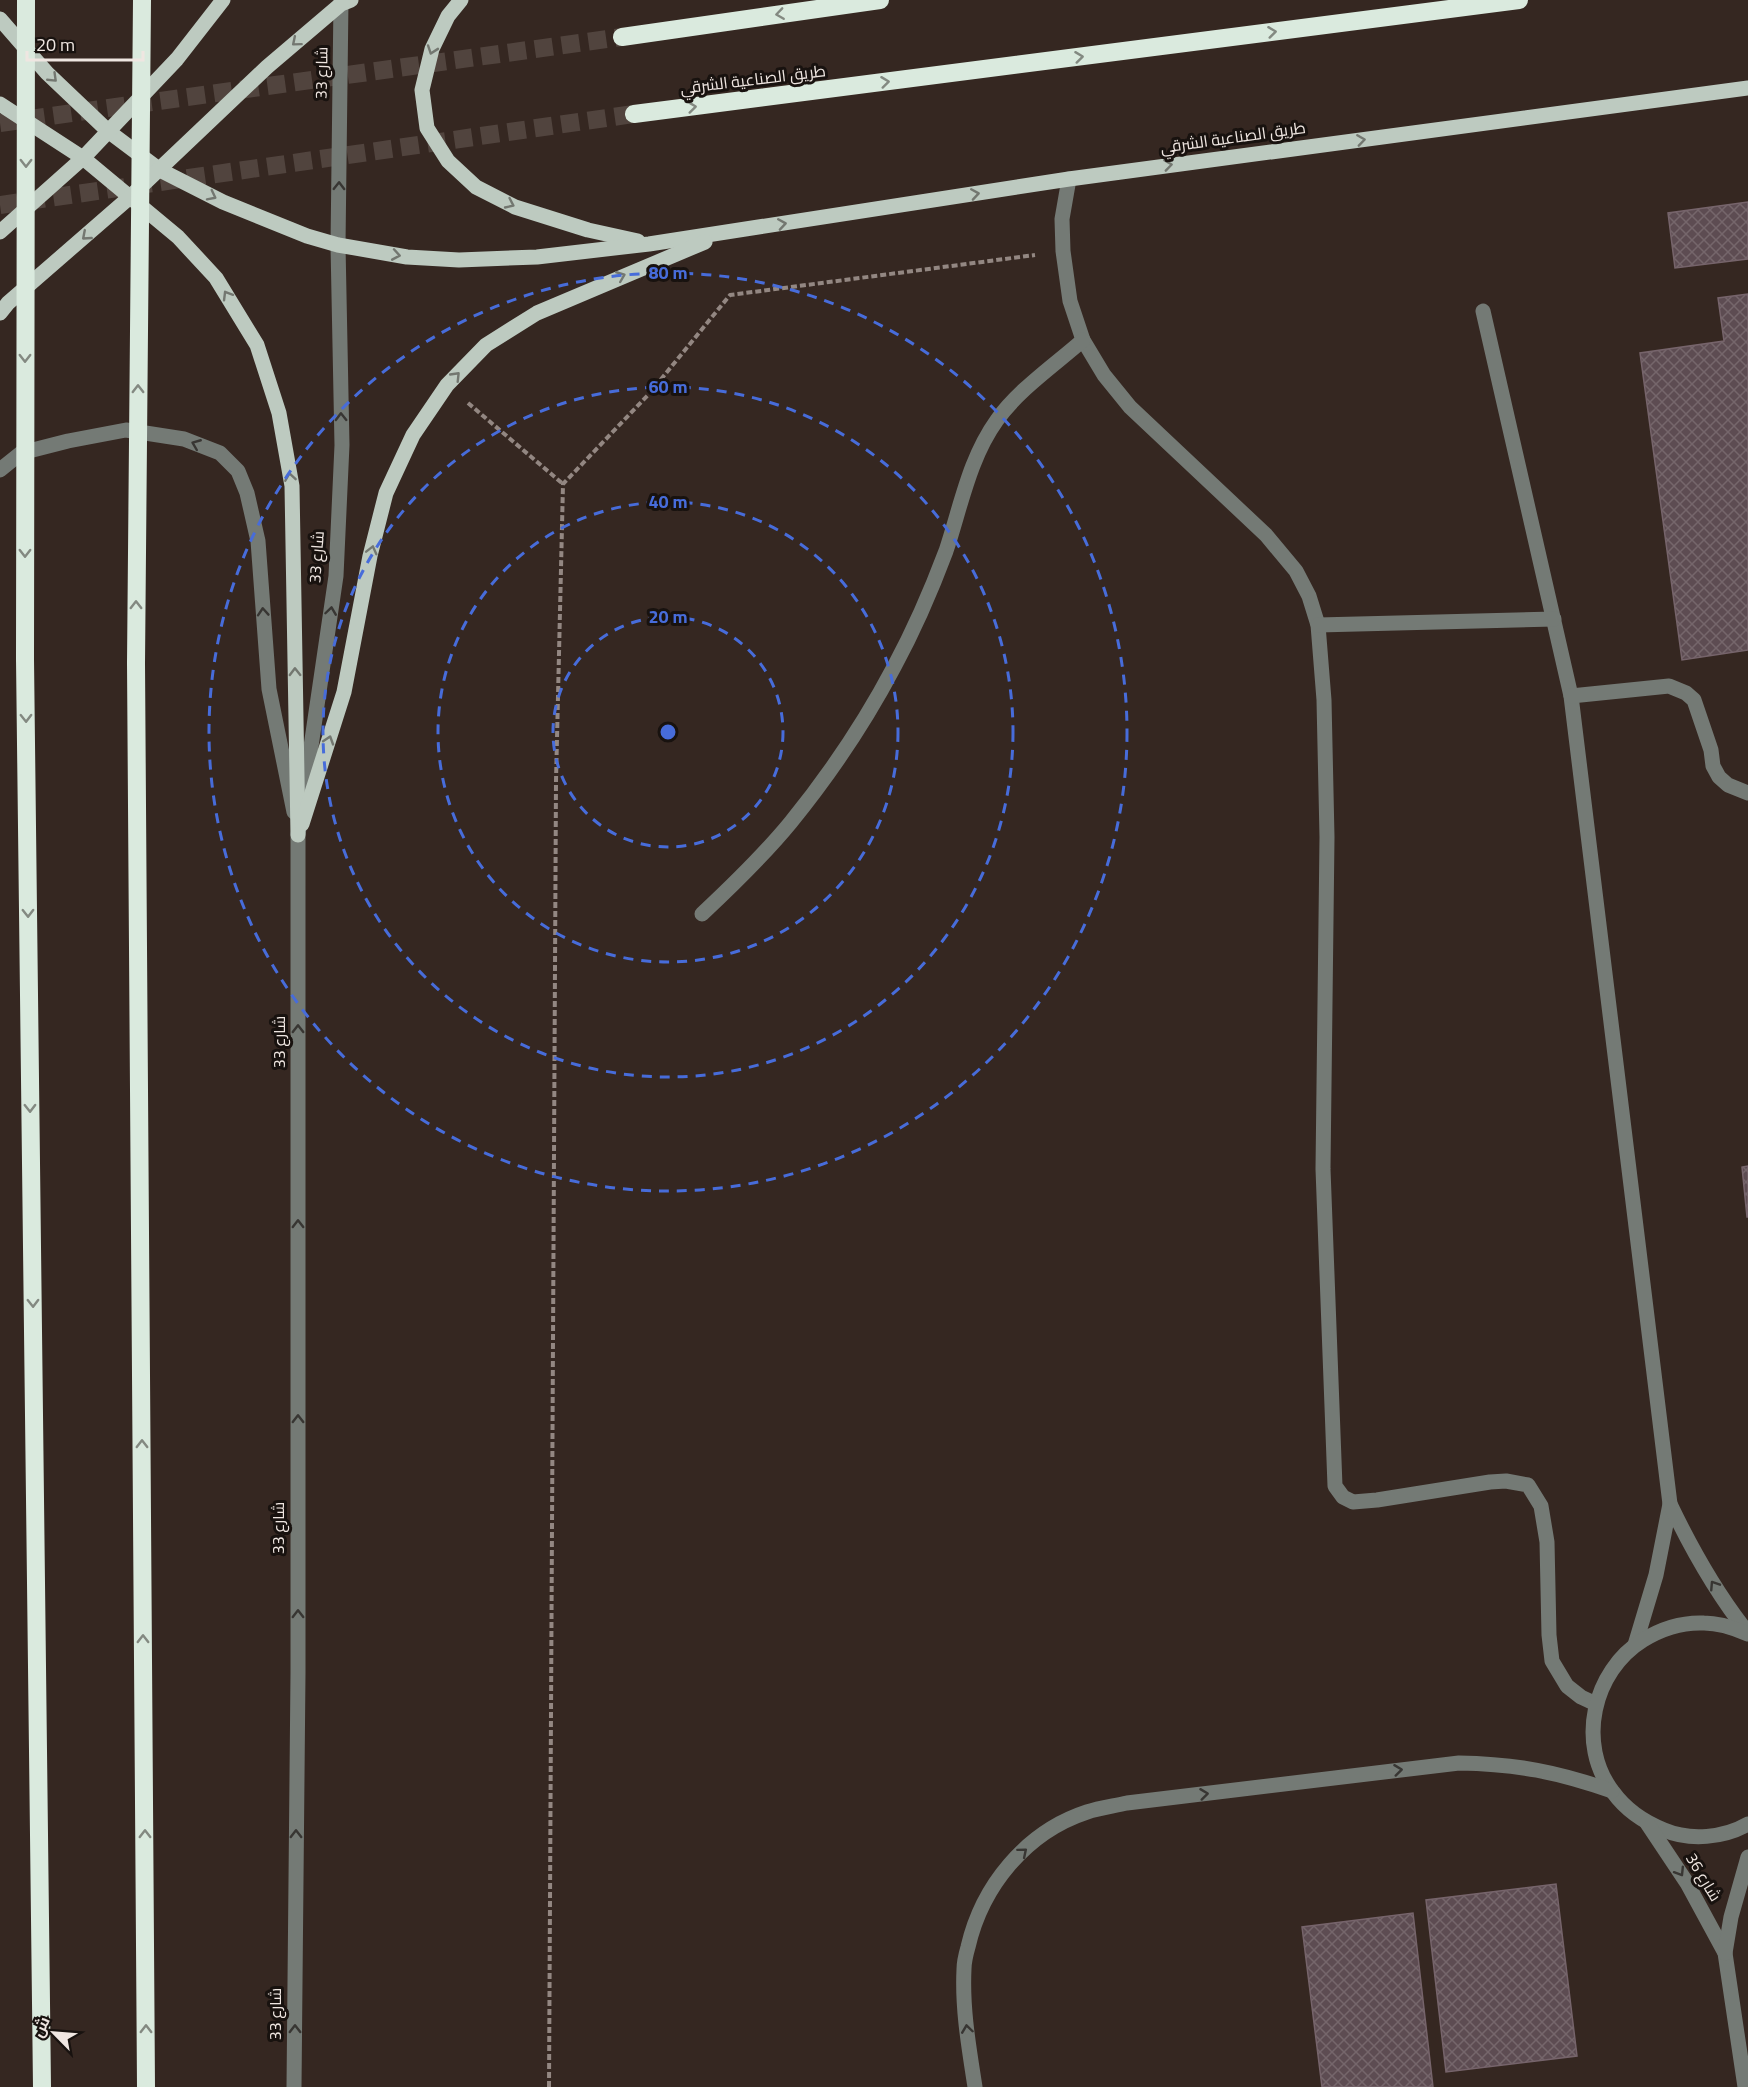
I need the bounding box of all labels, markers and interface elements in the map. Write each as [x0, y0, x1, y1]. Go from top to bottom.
one-way arrow [776, 8, 785, 20]
scale bar [27, 24, 142, 62]
one-way arrow [1268, 26, 1277, 39]
text: 20 m [36, 31, 75, 58]
one-way arrow [292, 35, 303, 46]
one-way arrow [427, 44, 440, 55]
street label: شارع 33 [309, 47, 333, 99]
one-way arrow [1074, 51, 1083, 63]
street label: طريق الصناعية الشرقي [679, 58, 827, 102]
one-way arrow [46, 71, 57, 82]
one-way arrow [881, 76, 890, 88]
one-way arrow [687, 101, 697, 113]
street label: طريق الصناعية الشرقي [1159, 115, 1307, 161]
one-way arrow [1356, 134, 1366, 146]
one-way arrow [20, 159, 32, 168]
one-way arrow [1163, 160, 1172, 172]
one-way arrow [333, 182, 345, 191]
one-way arrow [970, 188, 979, 200]
one-way arrow [205, 189, 216, 200]
one-way arrow [504, 196, 515, 208]
one-way arrow [777, 219, 787, 231]
one-way arrow [82, 229, 93, 240]
one-way arrow [390, 248, 400, 261]
text: 80 m [648, 259, 688, 286]
one-way arrow [614, 271, 625, 283]
one-way arrow [222, 291, 234, 301]
one-way arrow [19, 354, 31, 363]
one-way arrow [448, 373, 459, 384]
text: 60 m [648, 373, 688, 400]
one-way arrow [132, 384, 144, 393]
one-way arrow [335, 412, 347, 421]
one-way arrow [192, 439, 203, 451]
one-way arrow [284, 472, 297, 482]
text: 40 m [648, 488, 688, 515]
street label: شارع 33 [302, 530, 330, 584]
one-way arrow [364, 545, 377, 555]
one-way arrow [19, 549, 31, 558]
one-way arrow [130, 600, 143, 609]
text: 20 m [648, 603, 688, 630]
one-way arrow [257, 607, 270, 616]
one-way arrow [324, 607, 336, 616]
one-way arrow [289, 667, 301, 676]
one-way arrow [20, 713, 32, 722]
centre of rings [658, 722, 678, 742]
one-way arrow [322, 735, 334, 746]
one-way arrow [22, 908, 34, 917]
street label: شارع 33 [267, 1016, 291, 1068]
one-way arrow [292, 1025, 304, 1034]
one-way arrow [24, 1103, 37, 1112]
one-way arrow [292, 1220, 304, 1229]
one-way arrow [27, 1298, 39, 1307]
one-way arrow [292, 1415, 304, 1424]
one-way arrow [136, 1439, 148, 1448]
street label: شارع 33 [266, 1502, 290, 1554]
one-way arrow [1710, 1581, 1721, 1592]
one-way arrow [292, 1610, 304, 1619]
one-way arrow [137, 1634, 149, 1643]
one-way arrow [1393, 1764, 1403, 1777]
one-way arrow [1200, 1788, 1209, 1801]
one-way arrow [138, 1829, 151, 1838]
one-way arrow [290, 1829, 302, 1838]
one-way arrow [1016, 1848, 1027, 1859]
street label: شارع 36 [1680, 1848, 1728, 1906]
one-way arrow [1673, 1865, 1684, 1876]
street label: شارع 33 [263, 1988, 287, 2040]
north arrow [24, 2003, 84, 2063]
text: ش [25, 2012, 56, 2041]
one-way arrow [140, 2024, 152, 2033]
one-way arrow [289, 2024, 301, 2033]
one-way arrow [961, 2024, 973, 2034]

